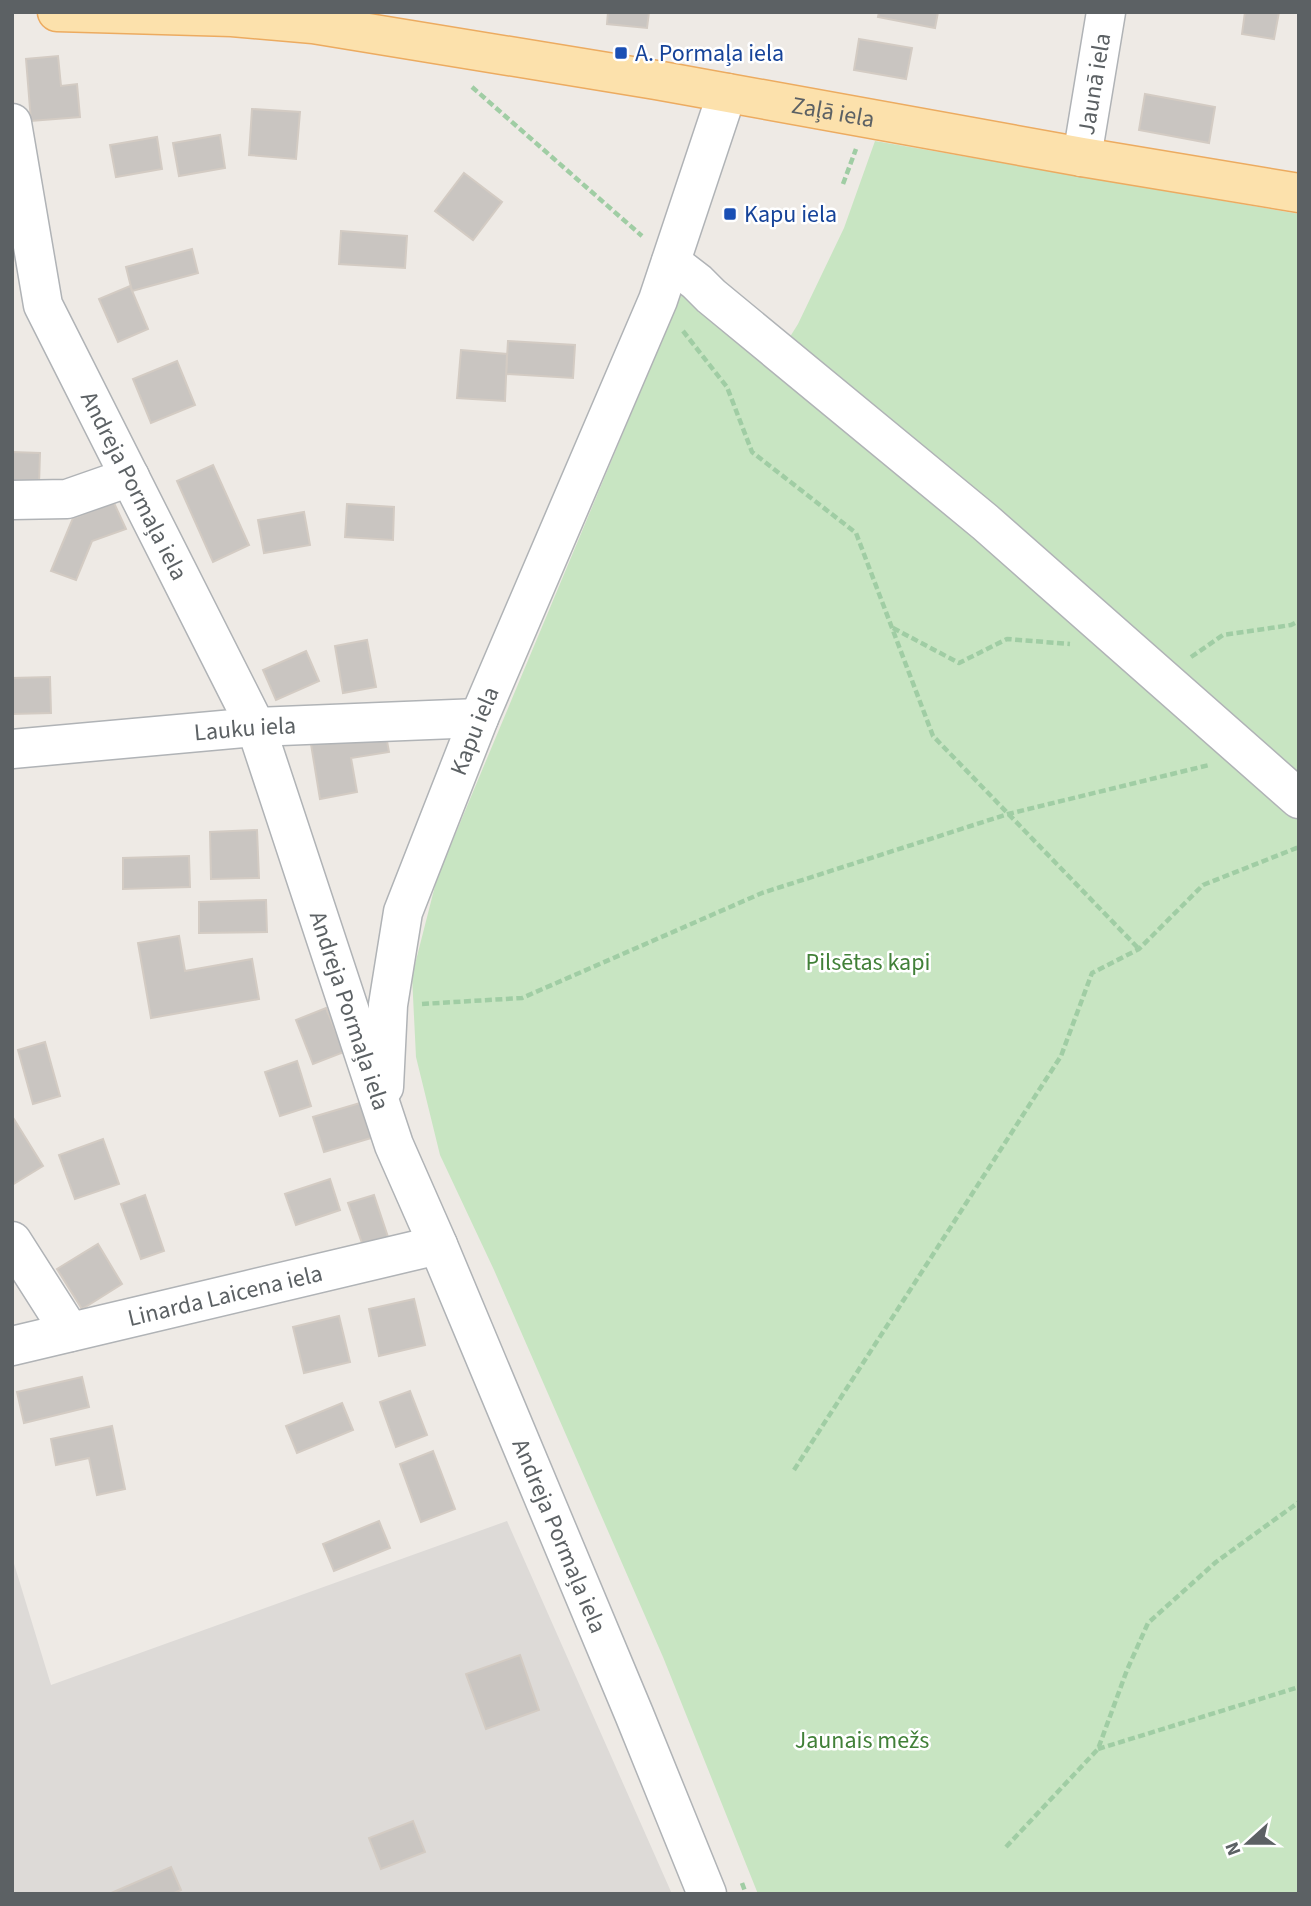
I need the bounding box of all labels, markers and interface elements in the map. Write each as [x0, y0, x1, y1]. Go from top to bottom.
street label: Jaunā iela [1069, 31, 1120, 138]
place label: A. Pormaļa iela [635, 36, 784, 71]
marker: A. Pormaļa iela [613, 45, 629, 61]
street label: Zaļā iela [789, 88, 877, 137]
place label: Kapu iela [744, 197, 837, 232]
marker: Kapu iela [722, 206, 738, 222]
street label: Andreja Pormaļa iela [71, 385, 196, 587]
street label: Kapu iela [441, 681, 509, 781]
street label: Lauku iela [193, 708, 297, 751]
street label: Andreja Pormaļa iela [300, 907, 398, 1115]
park label: Pilsētas kapi [806, 945, 930, 980]
street label: Linarda Laicena iela [124, 1256, 326, 1336]
street label: Andreja Pormaļa iela [503, 1433, 615, 1639]
park label: Jaunais mežs [795, 1723, 929, 1758]
north arrow [1213, 1808, 1283, 1878]
text: N [1219, 1838, 1248, 1859]

